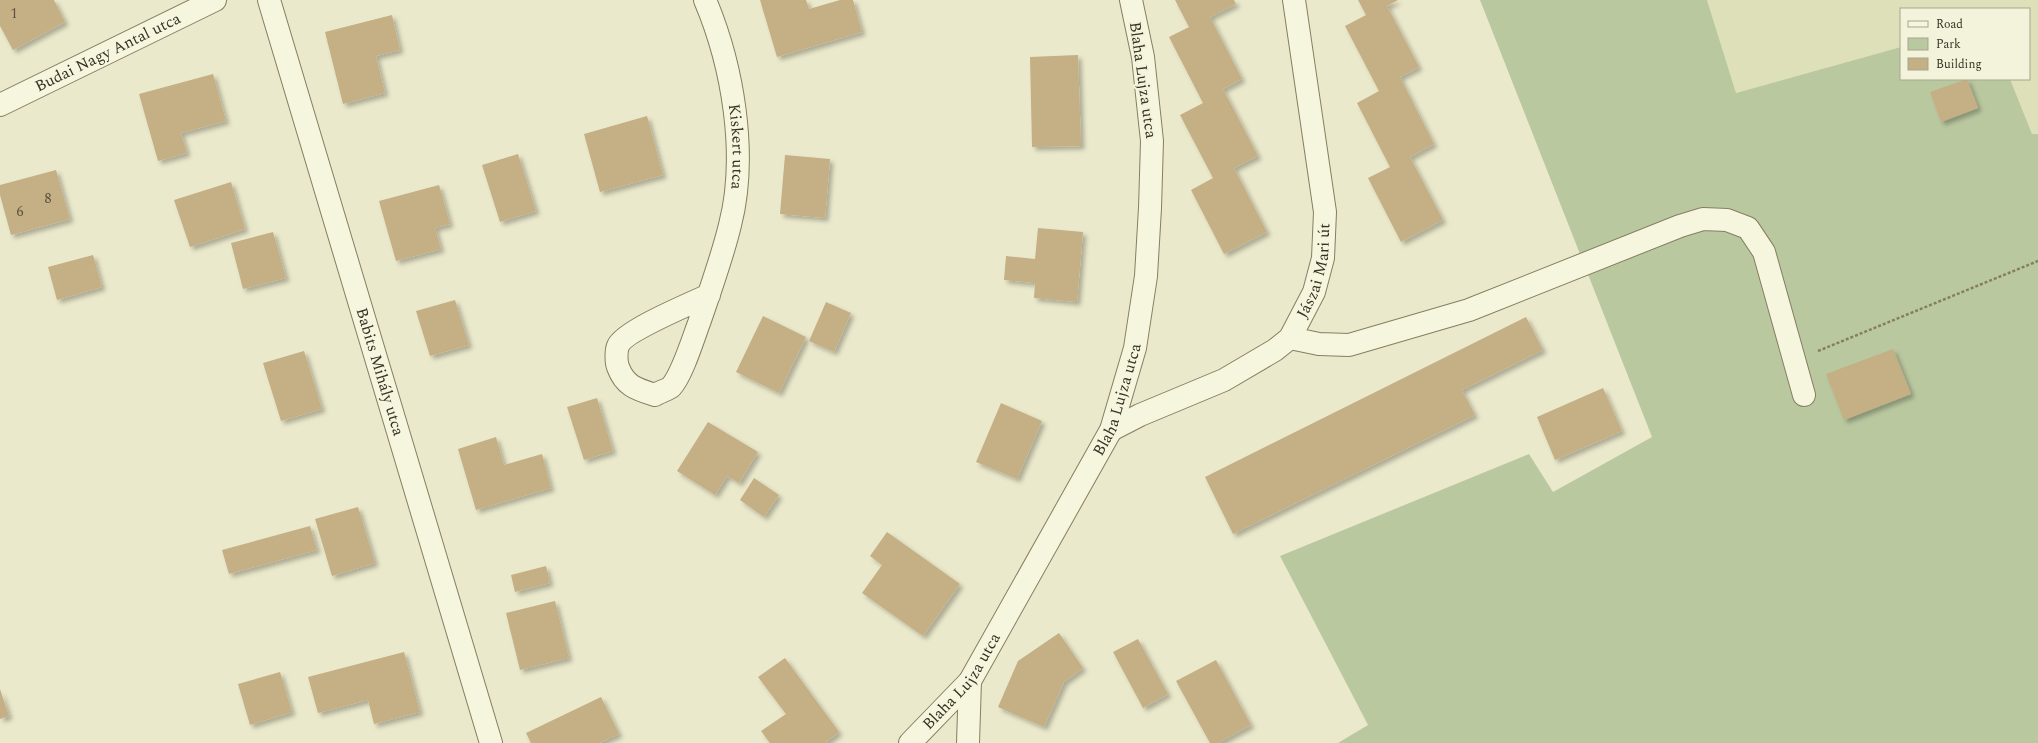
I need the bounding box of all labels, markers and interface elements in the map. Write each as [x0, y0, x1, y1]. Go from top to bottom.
house number: 1 [11, 3, 18, 24]
street label: Budai Nagy Antal utca [31, 6, 185, 98]
legend [1900, 8, 2030, 80]
text: Road [1936, 15, 1963, 34]
street label: Blaha Lujza utca [1123, 20, 1163, 140]
text: Park [1936, 35, 1961, 54]
text: Building [1936, 55, 1982, 74]
street label: Kiskert utca [722, 102, 750, 191]
house number: 8 [45, 188, 52, 209]
house number: 6 [17, 201, 24, 222]
street label: Jászai Mari út [1290, 222, 1337, 322]
street label: Babits Mihály utca [350, 305, 411, 439]
street label: Blaha Lujza utca [1087, 342, 1148, 460]
street label: Blaha Lujza utca [917, 628, 1007, 735]

